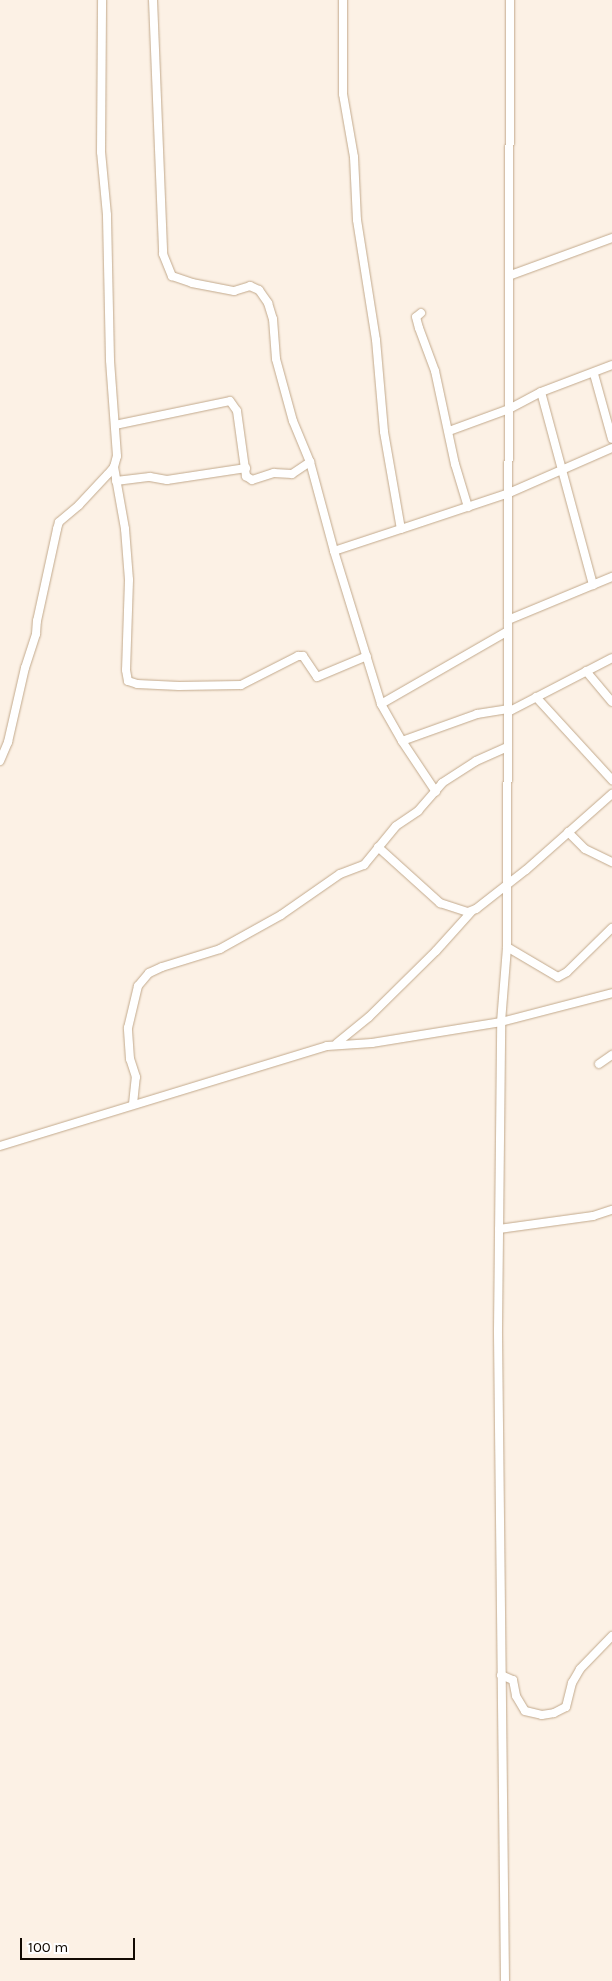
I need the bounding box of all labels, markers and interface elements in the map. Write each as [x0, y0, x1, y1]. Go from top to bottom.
scale bar [22, 1928, 138, 1960]
text: 100 m [28, 1938, 68, 1956]

